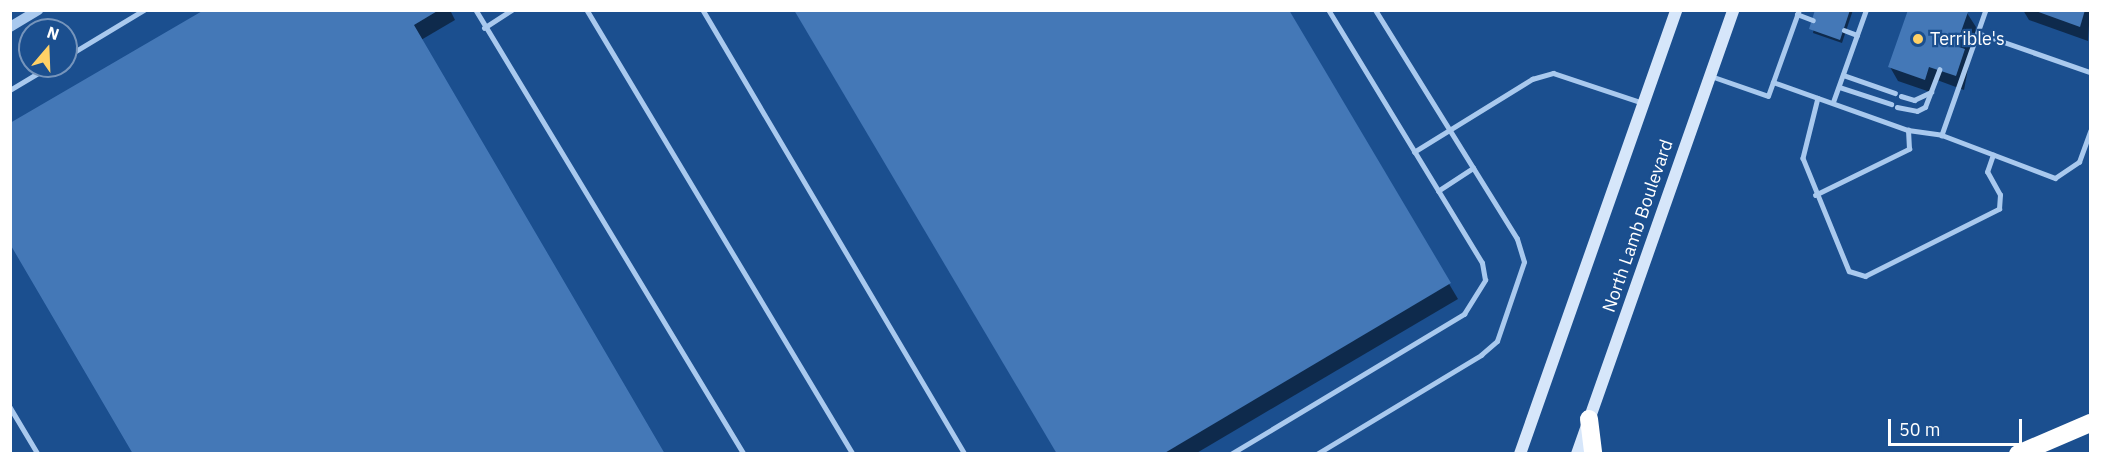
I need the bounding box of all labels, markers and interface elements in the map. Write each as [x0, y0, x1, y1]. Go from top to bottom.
north arrow [18, 18, 78, 78]
text: N [44, 22, 62, 44]
place label: Terrible's [1930, 28, 2005, 50]
marker: Terrible's [1911, 32, 1925, 46]
street label: North Lamb Boulevard [1598, 137, 1678, 315]
scale bar [1891, 407, 2024, 445]
text: 50 m [1899, 418, 1941, 441]

